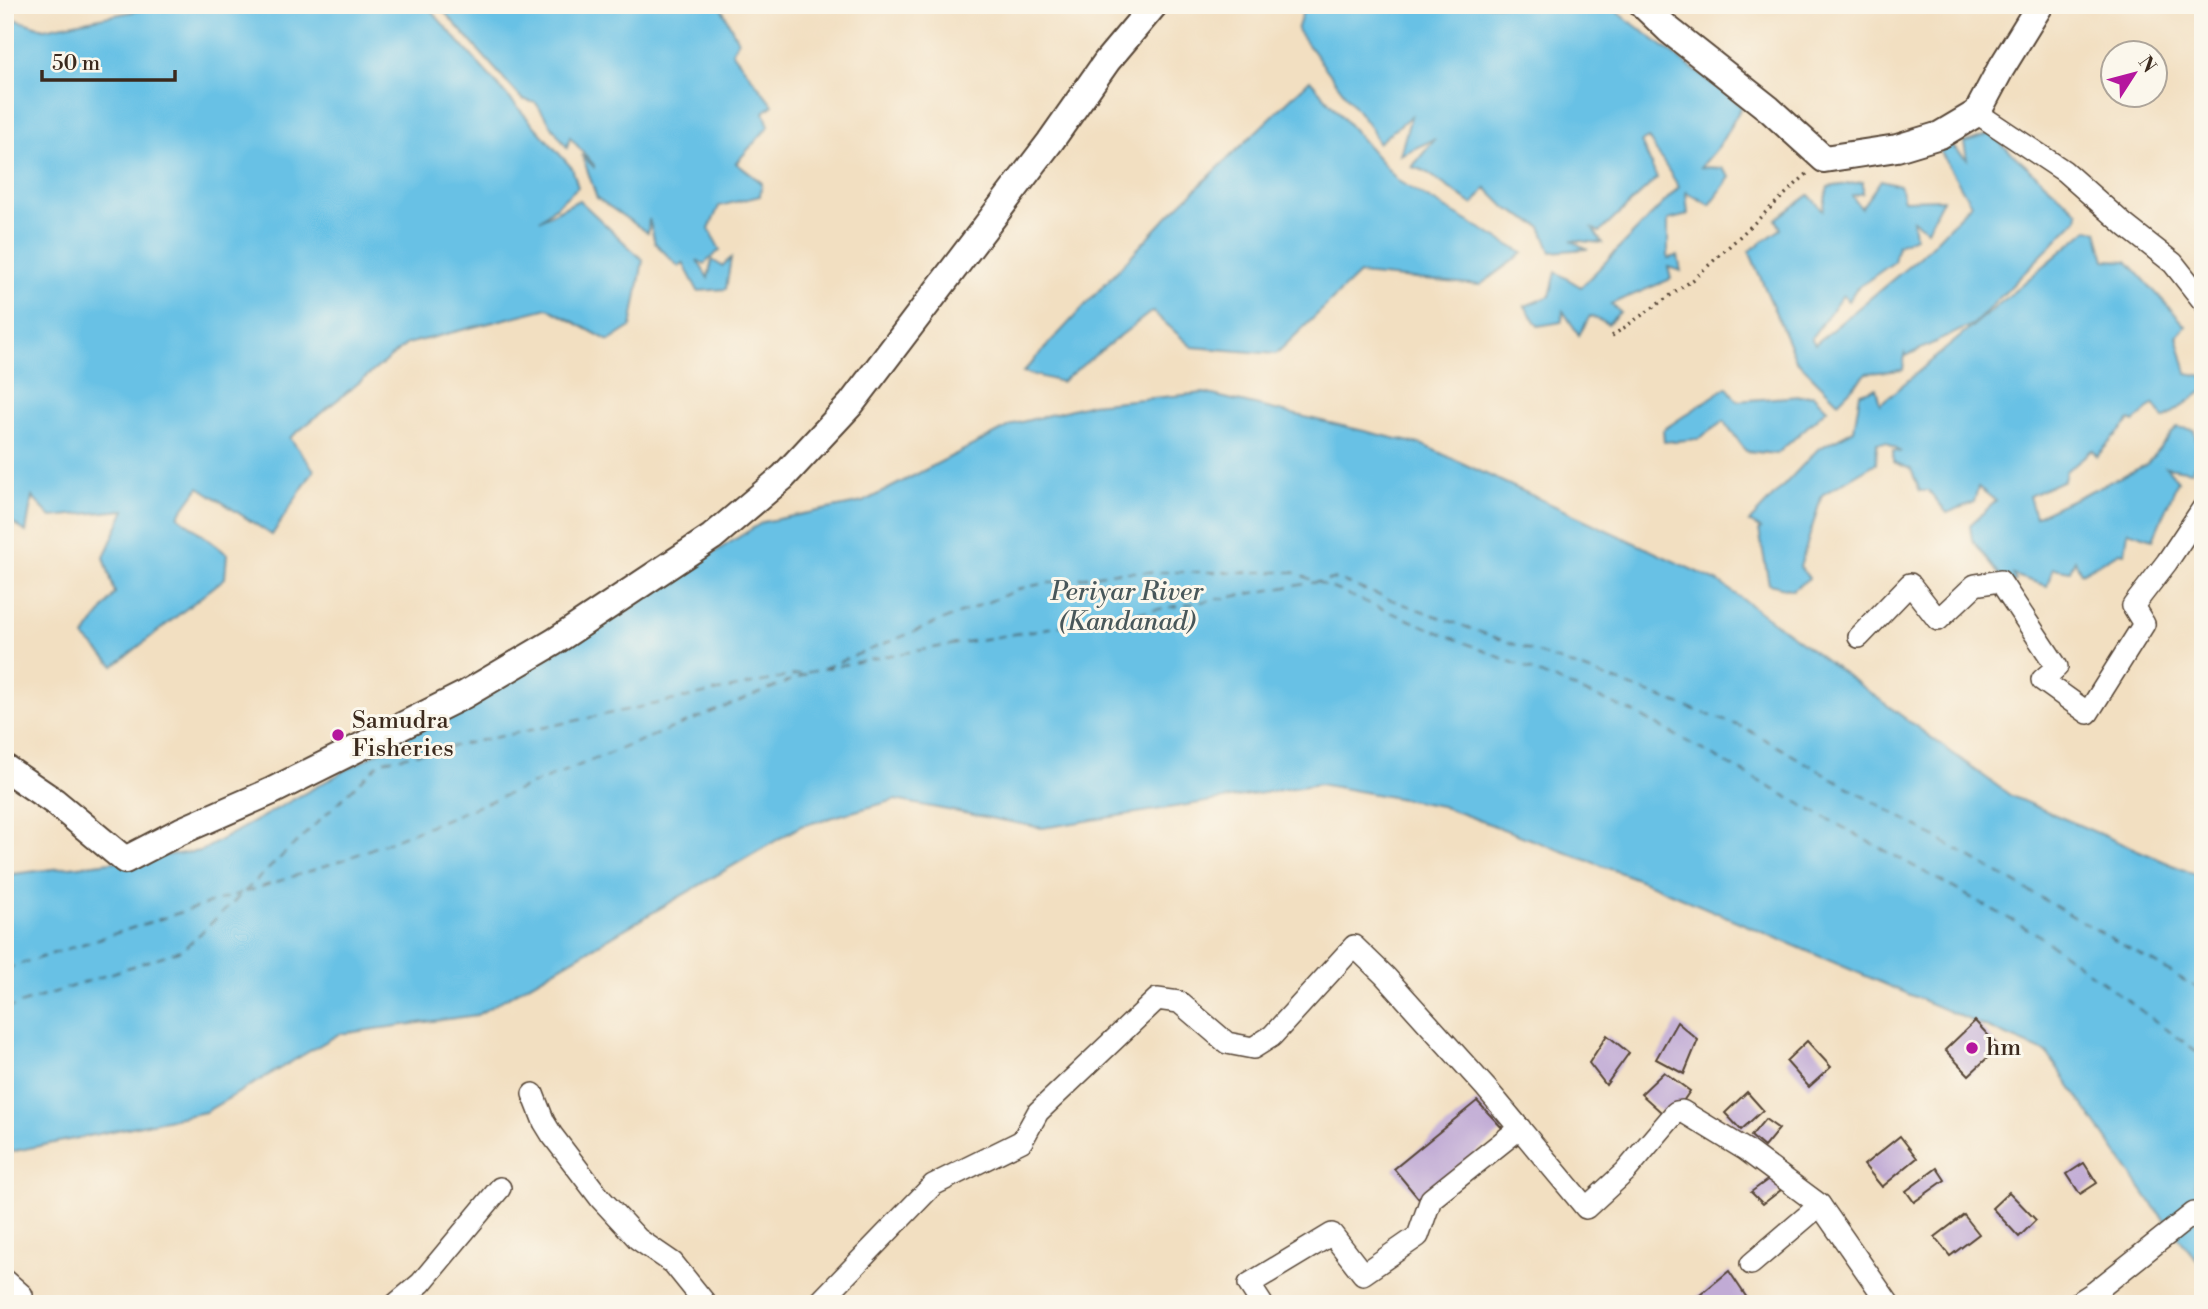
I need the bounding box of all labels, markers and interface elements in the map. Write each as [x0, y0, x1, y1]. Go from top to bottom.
scale bar [42, 38, 175, 82]
north arrow [2100, 38, 2170, 108]
text: 50 m [52, 51, 100, 77]
text: N [2133, 51, 2161, 78]
water label: Periyar River (Kandanad) [1050, 576, 1204, 638]
place label: Samudra Fisheries [352, 706, 454, 764]
marker: Samudra Fisheries [330, 727, 346, 743]
place label: hm [1986, 1033, 2021, 1063]
marker: hm [1964, 1040, 1980, 1056]

